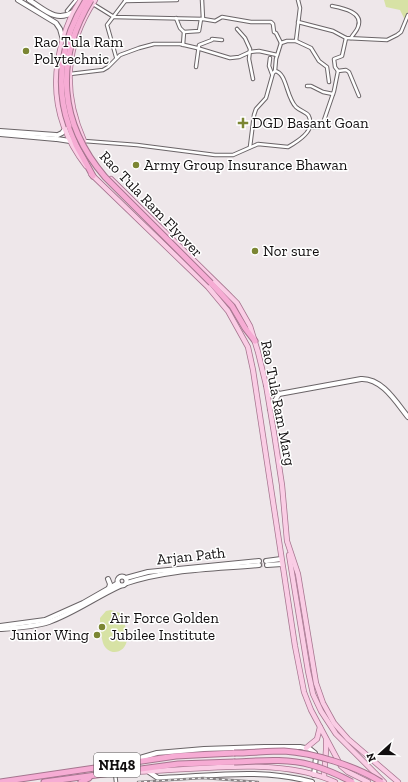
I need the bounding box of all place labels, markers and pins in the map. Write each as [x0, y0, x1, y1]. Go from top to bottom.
place label: Rao Tula Ram Polytechnic [34, 33, 123, 68]
marker: Rao Tula Ram Polytechnic [21, 46, 31, 56]
place label: DGD Basant Goan [252, 114, 369, 132]
marker: DGD Basant Goan [237, 117, 249, 129]
place label: Army Group Insurance Bhawan [144, 156, 348, 174]
marker: Army Group Insurance Bhawan [131, 160, 141, 170]
place label: Nor sure [263, 242, 319, 260]
marker: Nor sure [250, 246, 260, 256]
place label: Air Force Golden Jubilee Institute [110, 609, 219, 644]
marker: Air Force Golden Jubilee Institute [97, 622, 107, 632]
place label: Junior Wing [10, 626, 89, 644]
marker: Junior Wing [92, 630, 102, 640]

